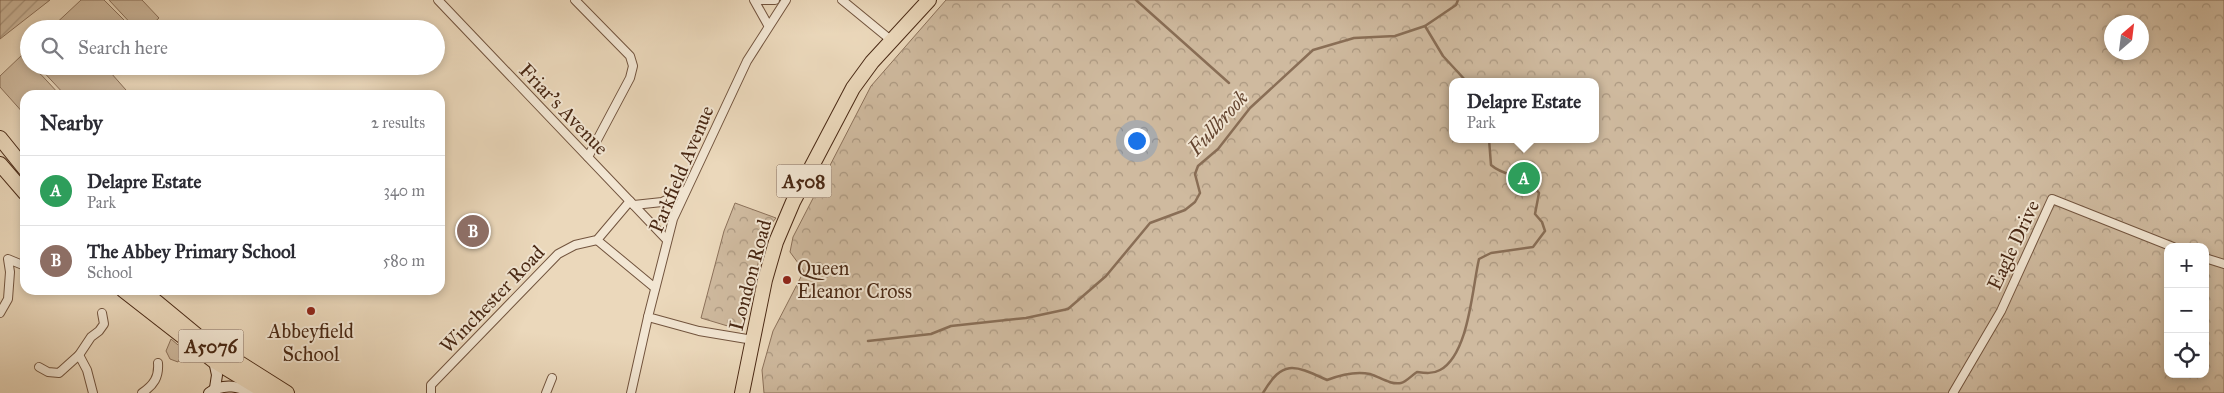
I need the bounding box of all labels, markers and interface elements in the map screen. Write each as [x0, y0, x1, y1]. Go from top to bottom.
north arrow [2104, 15, 2149, 60]
search box [20, 20, 445, 75]
icon: search [38, 34, 66, 62]
text: Search here [78, 36, 168, 59]
street label: Friar's Avenue [514, 58, 614, 160]
popup [1449, 78, 1599, 143]
water label: Fullbrook [1182, 85, 1254, 162]
text: Delapre Estate [1467, 90, 1581, 113]
street label: Parkfield Avenue [643, 102, 719, 236]
text: Nearby [40, 110, 103, 136]
text: 2 results [371, 113, 425, 132]
text: Park [1467, 113, 1496, 132]
your location [1124, 128, 1150, 154]
pin: A [1508, 159, 1540, 197]
road number: A508 [776, 165, 832, 198]
text: Delapre Estate [87, 170, 201, 193]
text: A [51, 181, 61, 200]
text: 340 m [383, 181, 425, 200]
text: Park [87, 193, 116, 212]
street label: Eagle Drive [1982, 196, 2045, 294]
pin: B [457, 212, 489, 250]
street label: London Road [724, 217, 776, 333]
text: The Abbey Primary School [87, 240, 296, 263]
street label: Winchester Road [435, 240, 549, 358]
map controls [2164, 243, 2209, 378]
button: + [2164, 243, 2209, 288]
text: B [51, 251, 61, 270]
text: 580 m [383, 251, 425, 270]
place label: Queen Eleanor Cross [797, 256, 912, 303]
text: School [87, 263, 132, 282]
marker: Queen Eleanor Cross [781, 274, 793, 286]
button: − [2164, 288, 2209, 333]
marker: Abbeyfield School [305, 305, 317, 317]
place label: Abbeyfield School [267, 319, 354, 366]
road number: A5076 [178, 330, 244, 362]
button: locate [2164, 333, 2209, 378]

